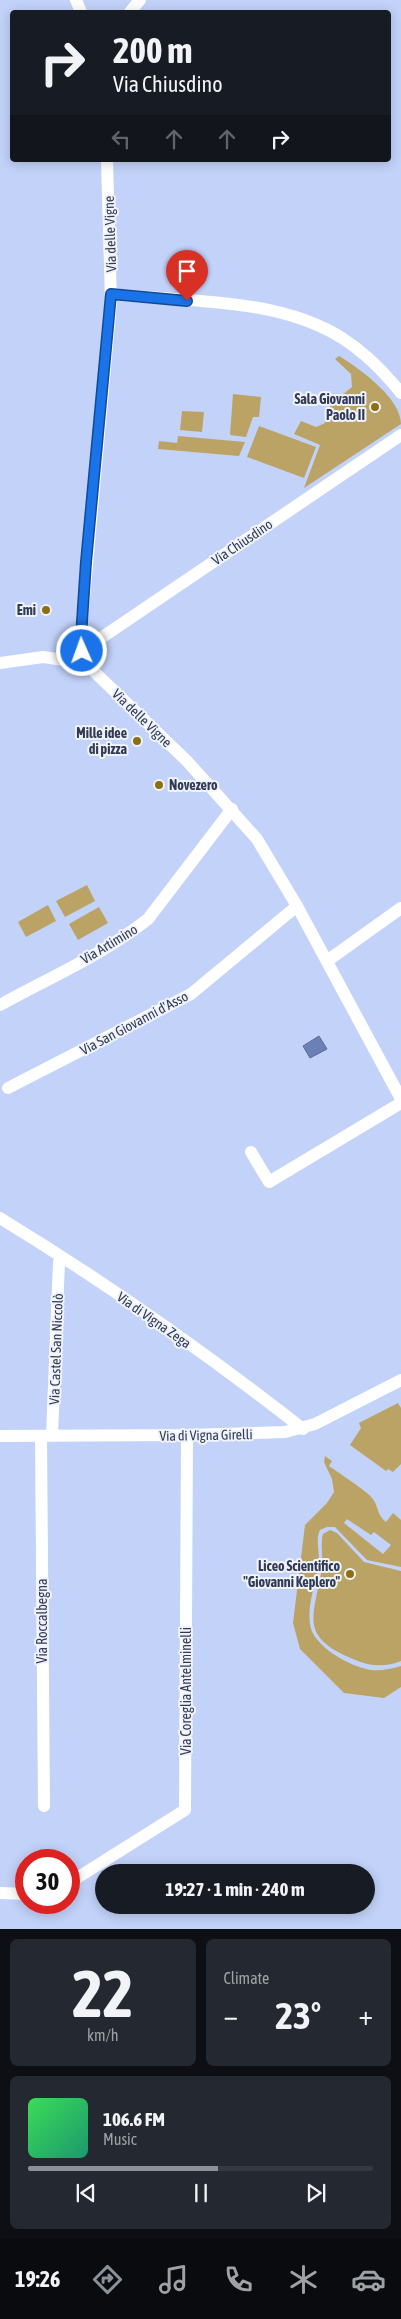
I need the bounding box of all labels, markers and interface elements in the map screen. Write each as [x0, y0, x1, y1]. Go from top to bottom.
icon: right [30, 30, 95, 95]
text: 200 m [113, 30, 192, 70]
text: Via Chiusdino [113, 71, 223, 97]
icon: left [107, 125, 135, 153]
icon: ahead [160, 125, 188, 153]
icon: ahead [213, 125, 241, 153]
icon: right [266, 125, 294, 153]
street label: Via delle Vigne [101, 196, 119, 272]
pin [166, 250, 208, 301]
icon: arrive [173, 257, 201, 285]
place label: Sala Giovanni Paolo II [294, 391, 365, 423]
marker: Sala Giovanni Paolo II [369, 401, 381, 413]
street label: Via Chiusdino [209, 516, 275, 568]
place label: Emi [17, 602, 36, 618]
marker: Emi [40, 604, 52, 616]
position arrow [55, 624, 107, 676]
street label: Via delle Vigne [109, 686, 175, 750]
place label: Mille idee di pizza [76, 725, 127, 757]
marker: Mille idee di pizza [131, 735, 143, 747]
place label: Novezero [169, 777, 218, 793]
marker: Novezero [153, 779, 165, 791]
street label: Via Artimino [78, 921, 140, 967]
street label: Via San Giovanni d'Asso [77, 988, 191, 1058]
street label: Via di Vigna Zega [114, 1289, 194, 1351]
street label: Via Castel San Niccolò [46, 1293, 66, 1405]
street label: Via di Vigna Girelli [159, 1426, 253, 1444]
place label: Liceo Scientifico "Giovanni Keplero" [243, 1558, 340, 1590]
marker: Liceo Scientifico "Giovanni Keplero" [344, 1568, 356, 1580]
street label: Via Roccalbegna [34, 1579, 50, 1663]
street label: Via Coreglia Antelminelli [178, 1627, 194, 1755]
speed limit sign: 30 [15, 1849, 80, 1914]
text: 19:27 · 1 min · 240 m [165, 1878, 305, 1900]
text: 22 [72, 1956, 133, 2031]
text: Climate [224, 1969, 269, 1987]
text: 23° [275, 1994, 321, 2037]
text: − [224, 1999, 238, 2031]
text: + [358, 1999, 373, 2031]
text: km/h [87, 2026, 119, 2044]
text: 106.6 FM [103, 2108, 165, 2130]
text: Music [103, 2130, 137, 2148]
icon: previous [72, 2179, 100, 2207]
icon: pause [187, 2179, 215, 2207]
icon: next [302, 2179, 330, 2207]
icon: directions [90, 2262, 125, 2297]
icon: music [156, 2262, 191, 2297]
icon: phone [221, 2262, 256, 2297]
icon: climate [286, 2262, 321, 2297]
icon: car [351, 2262, 386, 2297]
text: 19:26 [15, 2266, 60, 2292]

